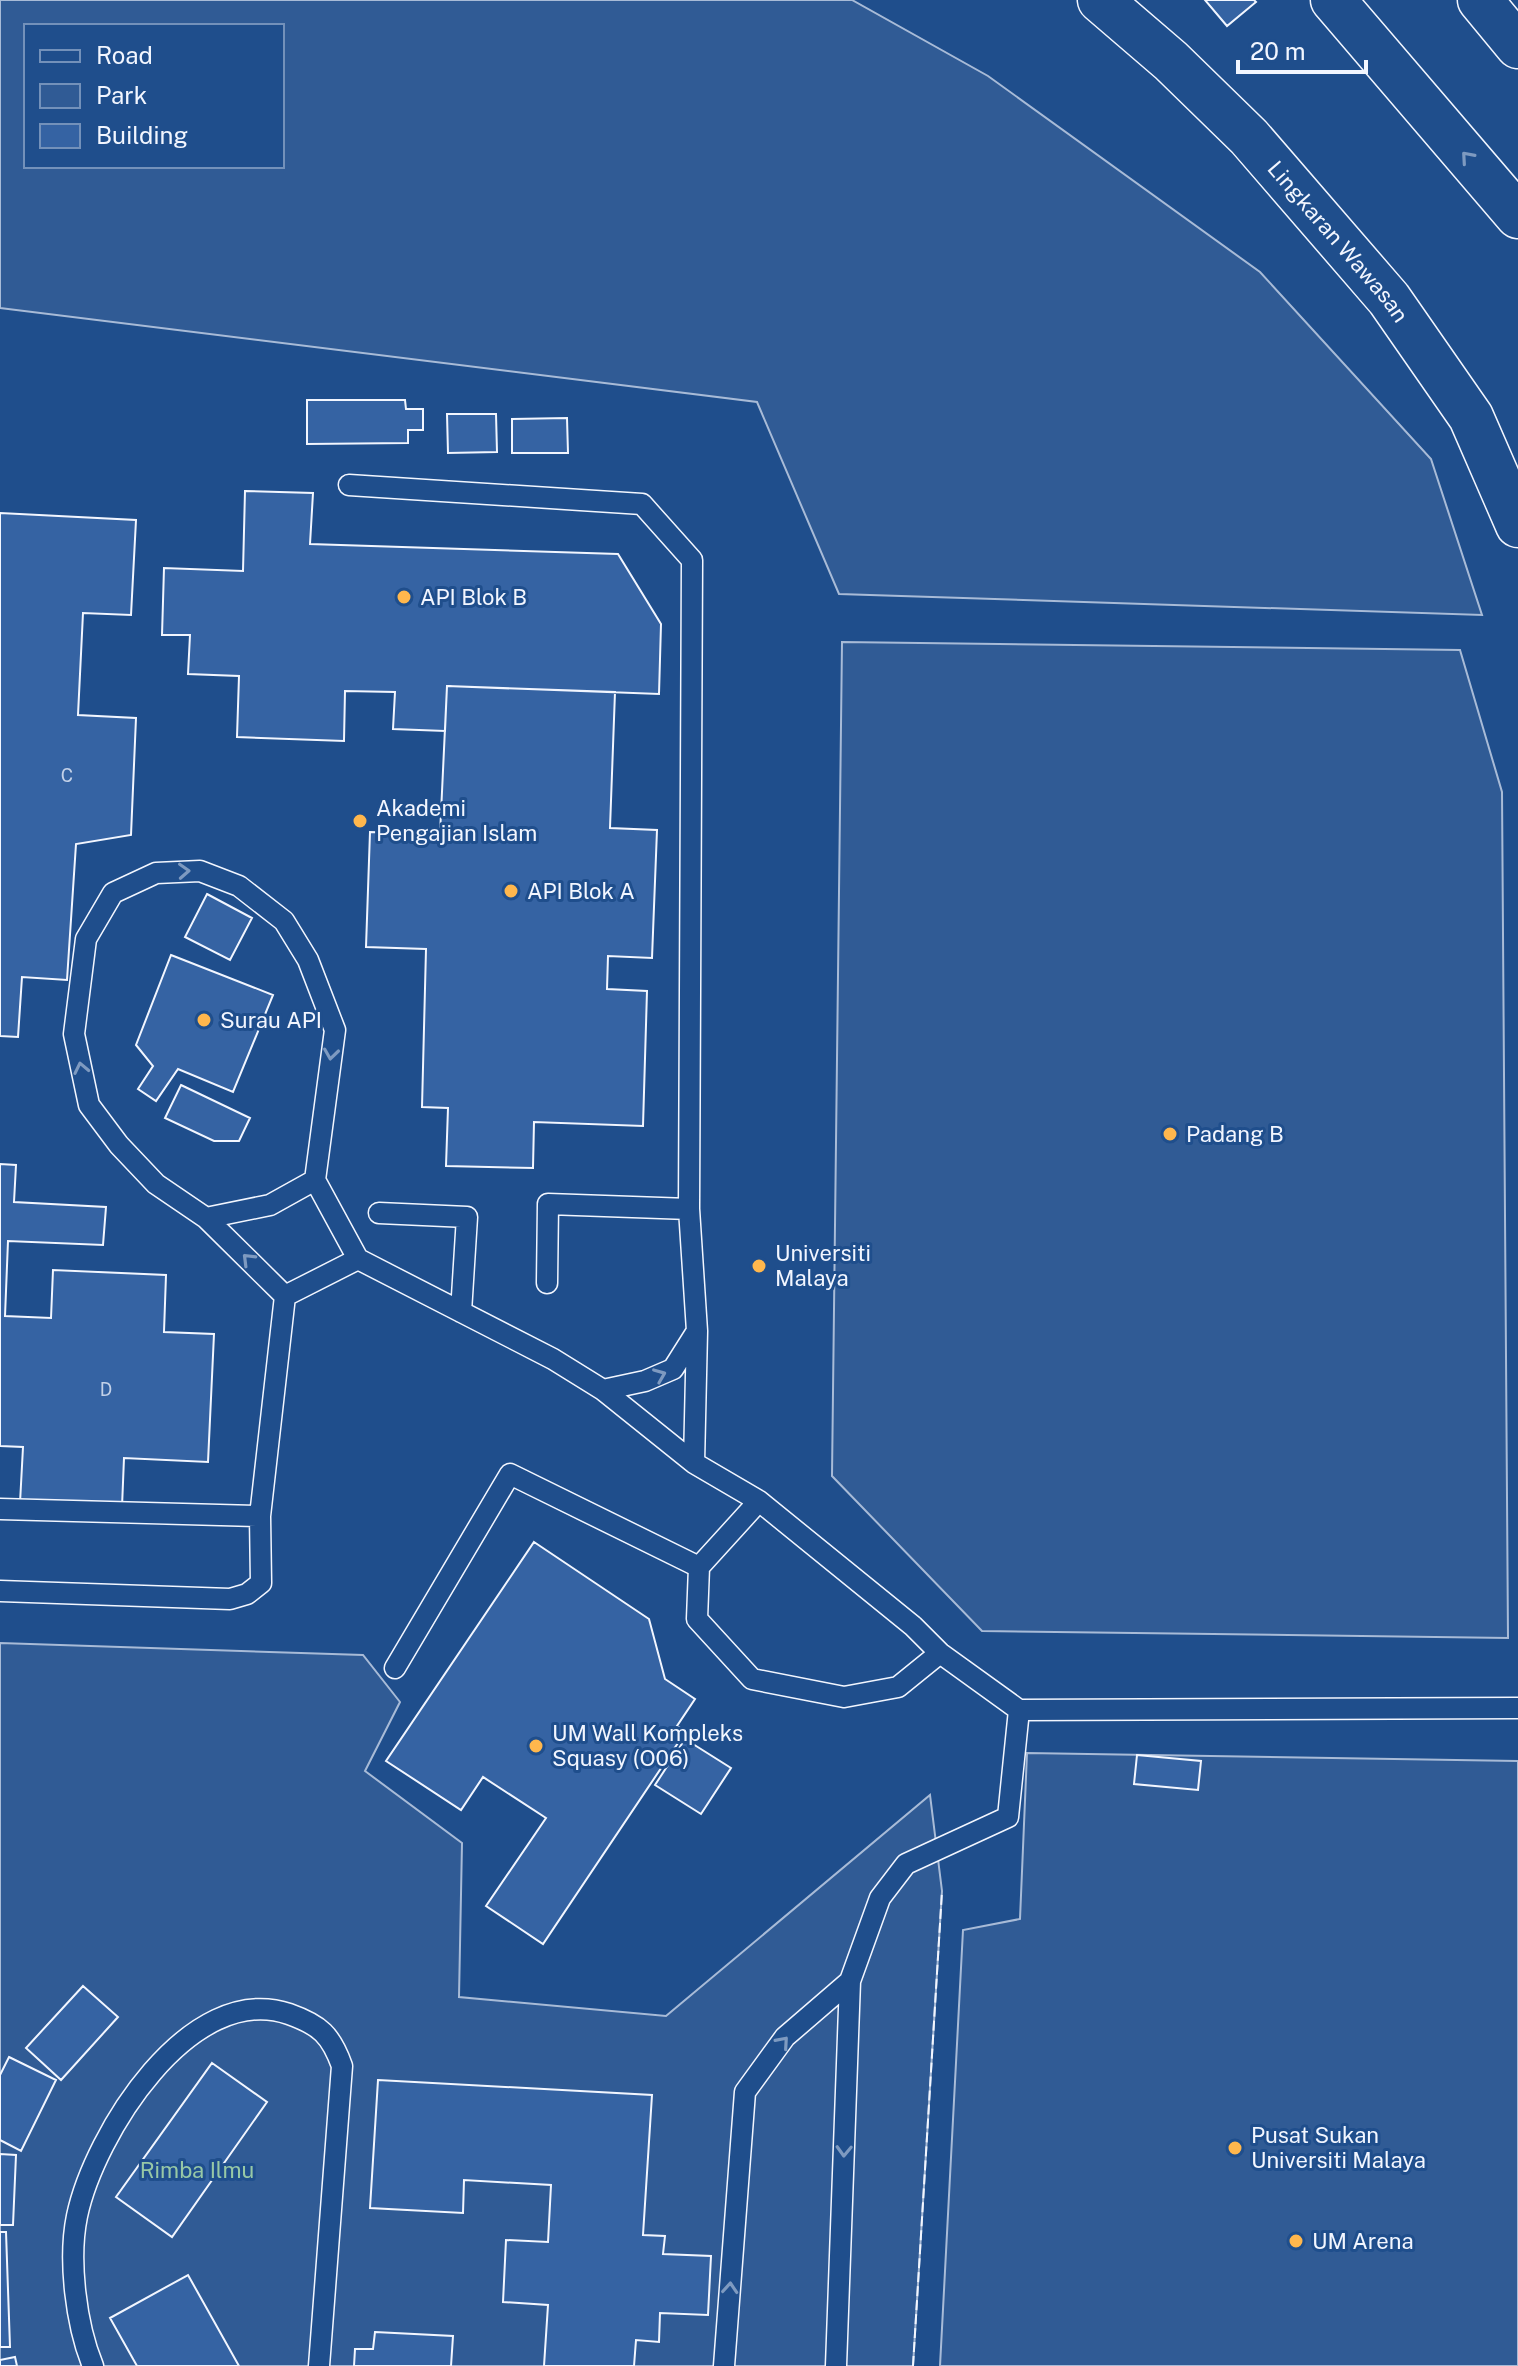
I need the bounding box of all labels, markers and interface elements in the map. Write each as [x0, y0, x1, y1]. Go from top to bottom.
legend [24, 24, 284, 168]
scale bar [1238, 24, 1366, 74]
text: 20 m [1250, 37, 1306, 65]
text: Road [96, 41, 153, 69]
text: Park [96, 81, 147, 109]
text: Building [96, 121, 188, 149]
one-way arrow [1462, 151, 1477, 166]
street label: Lingkaran Wawasan [1262, 155, 1414, 327]
place label: API Blok B [420, 584, 527, 610]
marker: API Blok B [395, 588, 413, 606]
house number: C [61, 765, 73, 786]
place label: Akademi Pengajian Islam [376, 795, 537, 846]
marker: Akademi Pengajian Islam [351, 812, 369, 830]
one-way arrow [178, 863, 191, 880]
place label: API Blok A [527, 878, 635, 904]
marker: API Blok A [502, 882, 520, 900]
place label: Surau API [220, 1007, 322, 1033]
marker: Surau API [195, 1011, 213, 1029]
one-way arrow [323, 1047, 340, 1061]
one-way arrow [74, 1062, 91, 1075]
place label: Padang B [1186, 1121, 1284, 1147]
marker: Padang B [1161, 1125, 1179, 1143]
place label: Universiti Malaya [775, 1240, 871, 1291]
one-way arrow [243, 1254, 257, 1268]
marker: Universiti Malaya [750, 1257, 768, 1275]
one-way arrow [652, 1368, 666, 1384]
house number: D [100, 1379, 112, 1400]
place label: UM Wall Kompleks Squasy (O06) [552, 1720, 743, 1771]
marker: UM Wall Kompleks Squasy (O06) [527, 1737, 545, 1755]
one-way arrow [773, 2036, 788, 2051]
place label: Pusat Sukan Universiti Malaya [1251, 2122, 1426, 2173]
marker: Pusat Sukan Universiti Malaya [1226, 2139, 1244, 2157]
one-way arrow [835, 2145, 852, 2158]
park label: Rimba Ilmu [140, 2157, 254, 2183]
place label: UM Arena [1312, 2228, 1414, 2254]
marker: UM Arena [1287, 2232, 1305, 2250]
one-way arrow [721, 2281, 738, 2294]

